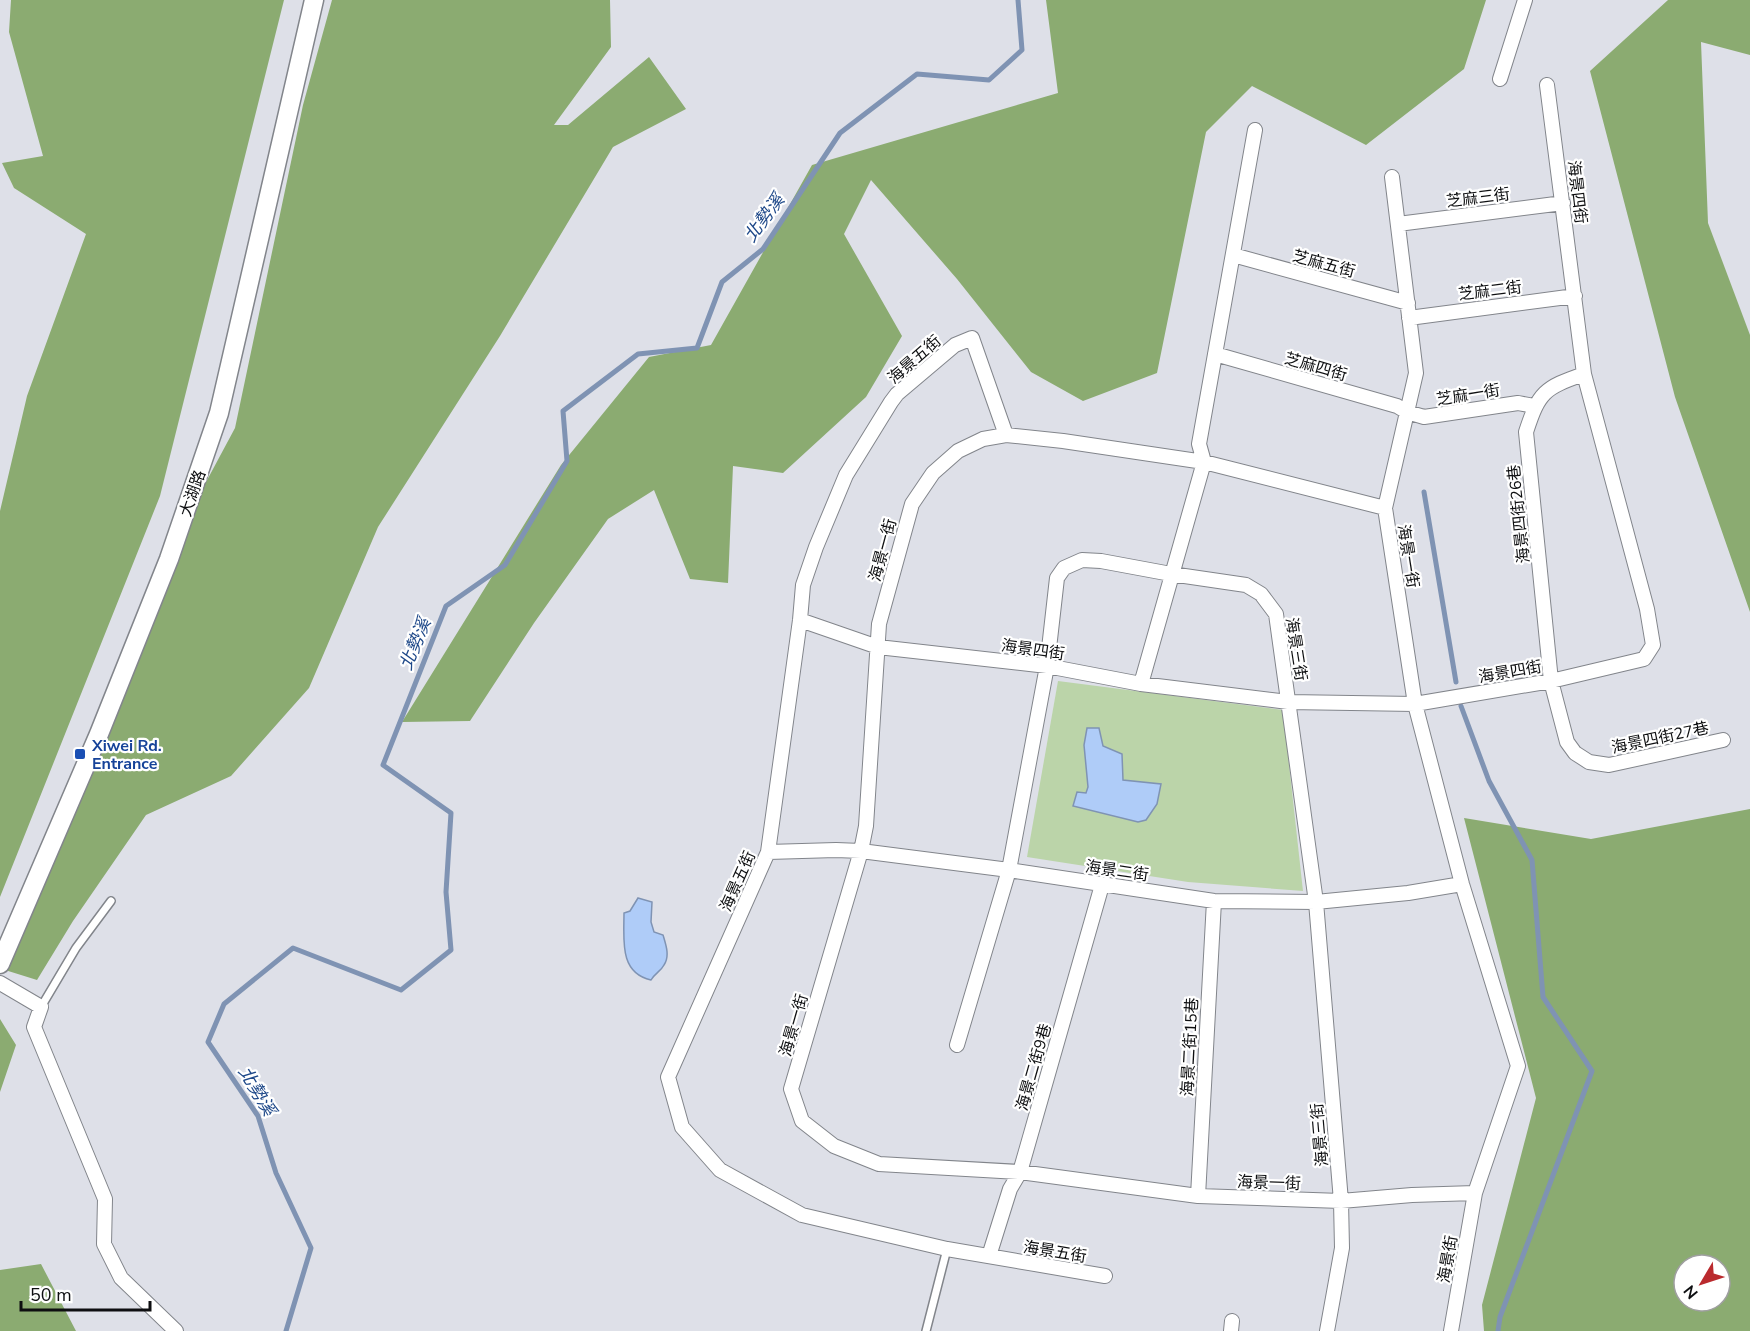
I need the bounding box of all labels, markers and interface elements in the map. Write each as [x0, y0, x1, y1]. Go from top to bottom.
street label: 海景四街 [1562, 159, 1592, 225]
street label: 芝麻三街 [1445, 183, 1511, 213]
water label: 北勢溪 [738, 187, 791, 247]
street label: 芝麻五街 [1290, 245, 1358, 283]
street label: 芝麻二街 [1457, 276, 1523, 306]
street label: 海景五街 [883, 330, 946, 389]
street label: 芝麻四街 [1282, 348, 1350, 386]
street label: 芝麻一街 [1435, 379, 1501, 411]
street label: 海景四街26巷 [1503, 463, 1535, 564]
street label: 大湖路 [175, 467, 211, 520]
street label: 海景一街 [864, 516, 902, 584]
street label: 海景一街 [1392, 523, 1424, 589]
water label: 北勢溪 [394, 612, 437, 674]
street label: 海景三街 [1280, 616, 1312, 682]
street label: 海景四街 [1000, 635, 1066, 665]
street label: 海景四街 [1477, 656, 1544, 688]
street label: 海景四街27巷 [1609, 717, 1711, 759]
place label: Xiwei Rd. Entrance [91, 735, 162, 775]
marker: Xiwei Rd. Entrance [73, 747, 87, 761]
street label: 海景五街 [715, 848, 761, 915]
street label: 海景二街 [1084, 856, 1150, 886]
street label: 海景一街 [775, 991, 813, 1059]
street label: 海景二街15巷 [1176, 997, 1204, 1097]
street label: 海景二街9巷 [1011, 1021, 1057, 1113]
water label: 北勢溪 [233, 1062, 283, 1123]
street label: 海景三街 [1306, 1102, 1334, 1168]
street label: 海景一街 [1237, 1171, 1301, 1195]
street label: 海景街 [1433, 1234, 1463, 1285]
street label: 海景五街 [1022, 1236, 1088, 1268]
north arrow [1672, 1253, 1732, 1313]
scale bar [21, 1274, 150, 1312]
text: N [1679, 1280, 1703, 1303]
text: 50 m [30, 1283, 72, 1307]

